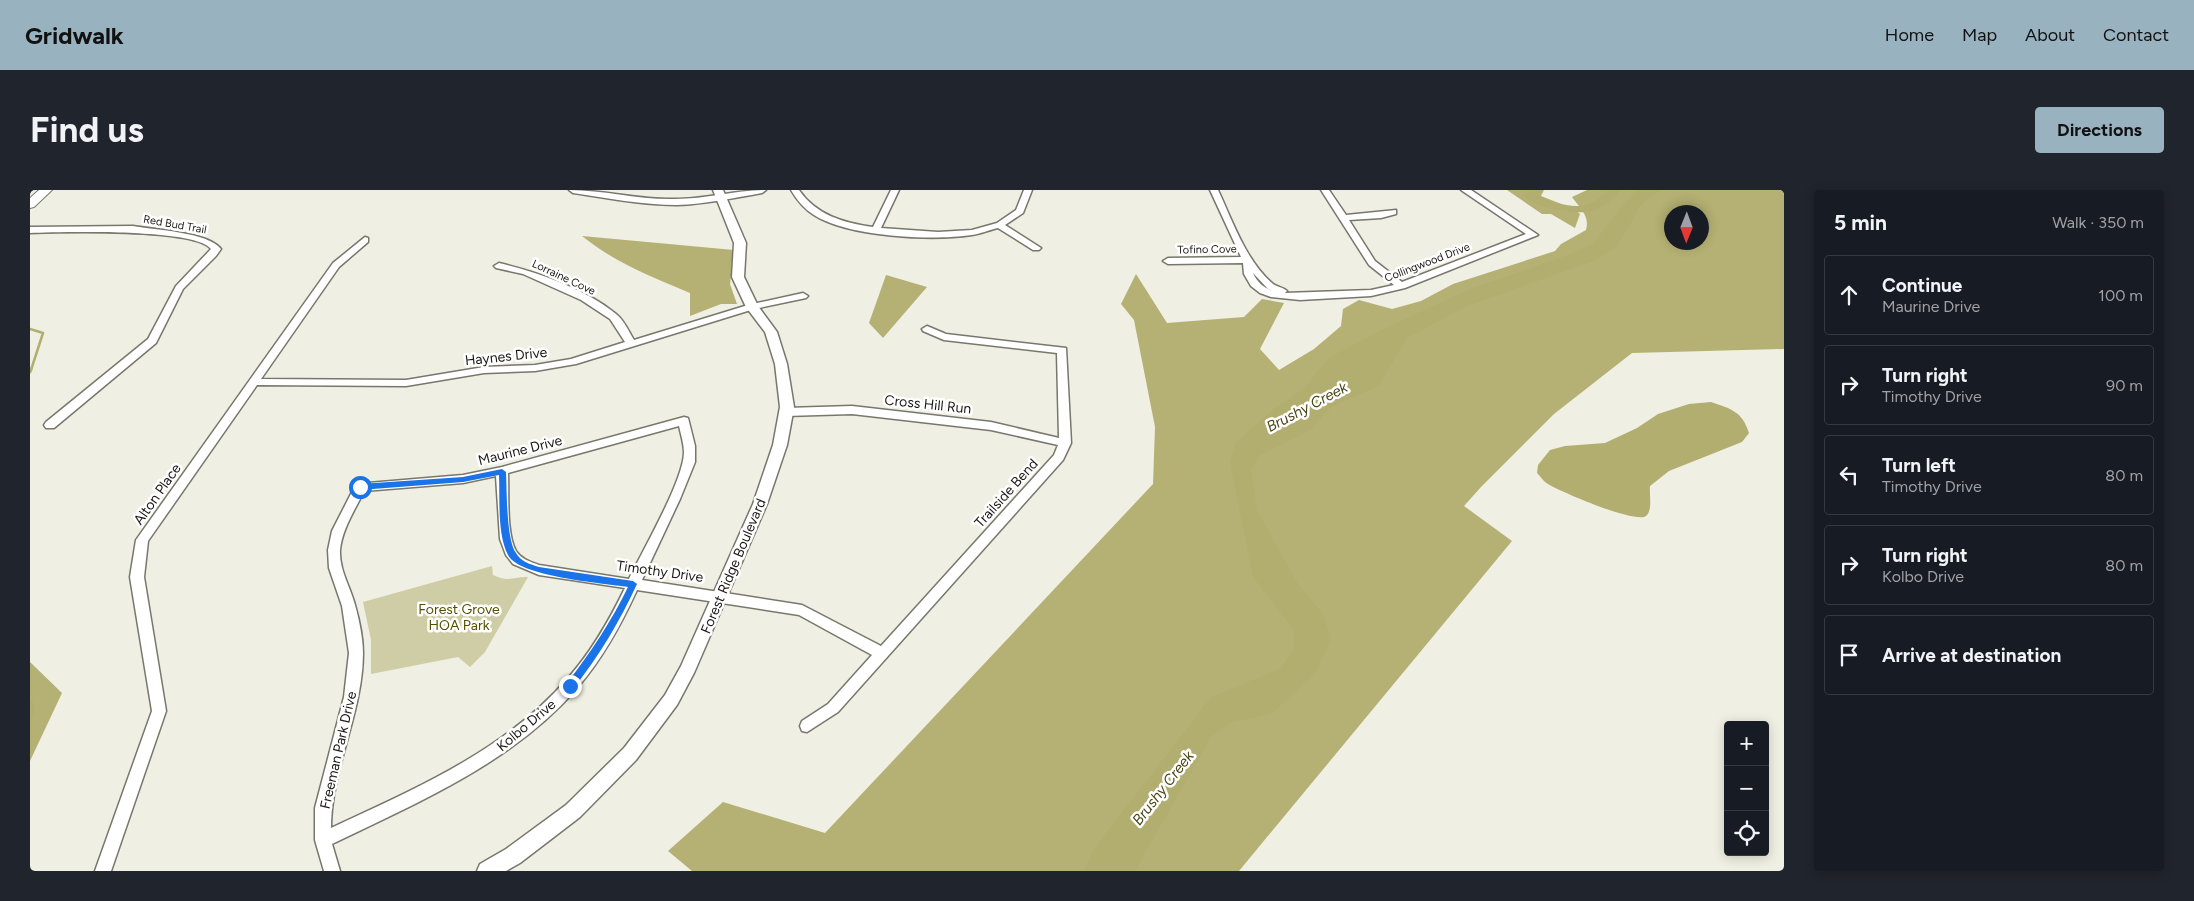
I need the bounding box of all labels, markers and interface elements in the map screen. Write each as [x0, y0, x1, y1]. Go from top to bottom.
text: Gridwalk [25, 21, 124, 50]
text: Home [1885, 24, 1934, 46]
text: Map [1962, 24, 1997, 46]
text: About [2025, 24, 2075, 46]
text: Contact [2103, 24, 2169, 46]
button: Directions [2035, 107, 2164, 153]
text: Find us [30, 109, 144, 151]
north arrow [1664, 205, 1709, 250]
text: 5 min [1834, 210, 1887, 235]
street label: Red Bud Trail [142, 213, 208, 236]
text: Walk · 350 m [2052, 213, 2144, 232]
street label: Collingwood Drive [1383, 240, 1472, 285]
street label: Tofino Cove [1177, 242, 1237, 257]
street label: Lorraine Cove [530, 257, 597, 298]
text: Continue [1882, 274, 1962, 297]
icon: ahead [1835, 281, 1863, 309]
text: 100 m [2098, 286, 2143, 305]
text: Maurine Drive [1882, 297, 1980, 316]
street label: Haynes Drive [464, 344, 548, 369]
text: Turn right [1882, 364, 1968, 387]
icon: right [1835, 371, 1863, 399]
text: 90 m [2106, 376, 2143, 395]
water label: Brushy Creek [1263, 378, 1351, 436]
text: Timothy Drive [1882, 387, 1982, 406]
street label: Cross Hill Run [884, 391, 972, 418]
street label: Maurine Drive [476, 432, 564, 469]
text: Turn left [1882, 454, 1956, 477]
street label: Trailside Bend [971, 455, 1042, 531]
street label: Alton Place [130, 460, 185, 528]
icon: left [1835, 461, 1863, 489]
text: 80 m [2105, 466, 2143, 485]
route start [349, 476, 372, 499]
text: Timothy Drive [1882, 477, 1982, 496]
street label: Forest Ridge Boulevard [697, 496, 770, 636]
text: Turn right [1882, 544, 1968, 567]
icon: right [1835, 551, 1863, 579]
text: 80 m [2105, 556, 2143, 575]
street label: Timothy Drive [616, 557, 705, 586]
text: Kolbo Drive [1882, 567, 1964, 586]
park label: Forest Grove HOA Park [418, 601, 500, 634]
icon: arrive [1835, 641, 1863, 669]
text: Arrive at destination [1882, 644, 2061, 667]
route end [559, 675, 582, 698]
street label: Freeman Park Drive [317, 689, 360, 811]
street label: Kolbo Drive [493, 696, 560, 755]
map controls [1724, 721, 1769, 856]
button: + [1724, 721, 1769, 766]
water label: Brushy Creek [1128, 747, 1198, 829]
button: − [1724, 766, 1769, 811]
button: locate [1724, 811, 1769, 856]

